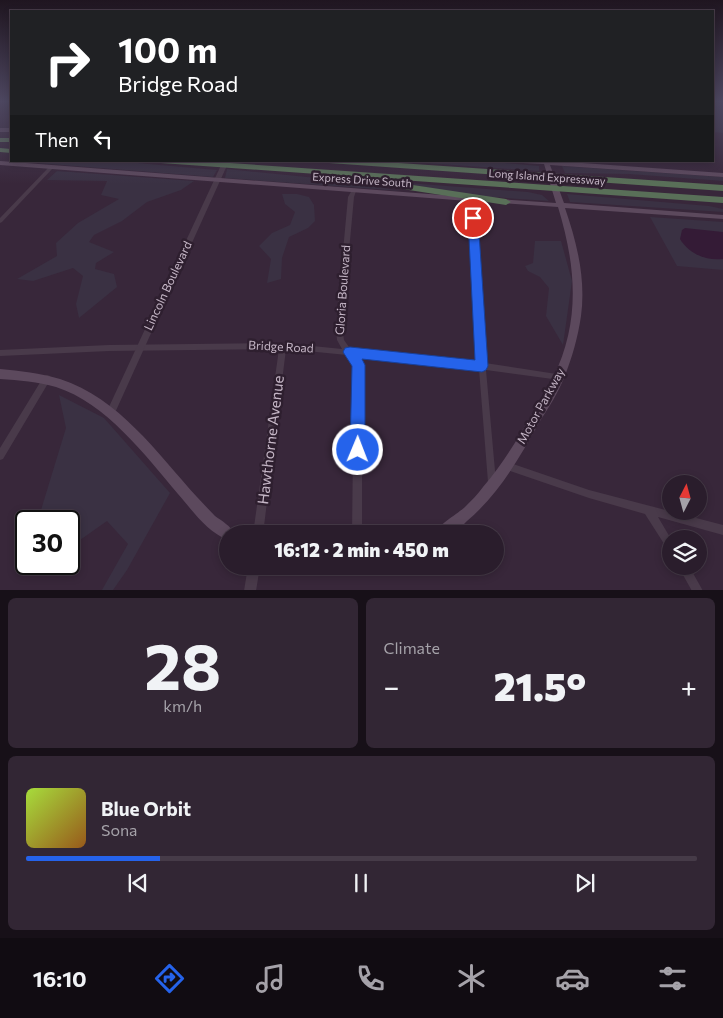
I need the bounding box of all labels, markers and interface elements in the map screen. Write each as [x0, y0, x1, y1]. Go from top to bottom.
text: 100 m [118, 27, 218, 70]
icon: right [35, 30, 100, 95]
text: Bridge Road [118, 70, 238, 97]
icon: left [89, 125, 117, 153]
text: Then [35, 128, 79, 151]
street label: Long Island Expressway [488, 166, 606, 187]
street label: Express Drive South [312, 170, 412, 189]
pin [452, 197, 494, 239]
icon: arrive [459, 204, 487, 232]
street label: Lincoln Boulevard [140, 239, 194, 332]
street label: Gloria Boulevard [332, 244, 352, 335]
street label: Bridge Road [248, 337, 314, 355]
street label: Motor Parkway [514, 365, 567, 446]
street label: Hawthorne Avenue [253, 374, 287, 505]
position arrow [331, 423, 383, 475]
north arrow [662, 475, 708, 520]
map controls [662, 475, 707, 575]
speed limit sign: 30 [15, 510, 80, 575]
button: layers [662, 530, 707, 575]
text: 16:12 · 2 min · 450 m [274, 538, 449, 561]
text: 28 [144, 624, 221, 703]
text: Climate [384, 638, 440, 657]
text: 21.5° [494, 662, 586, 709]
text: − [384, 669, 399, 703]
text: + [681, 669, 697, 703]
text: km/h [163, 696, 202, 715]
text: Blue Orbit [101, 797, 191, 820]
text: Sona [101, 820, 137, 839]
icon: previous [124, 869, 152, 897]
icon: pause [347, 869, 375, 897]
icon: next [571, 869, 599, 897]
icon: directions [152, 961, 187, 996]
icon: music [253, 961, 288, 996]
icon: phone [353, 961, 388, 996]
icon: climate [454, 961, 489, 996]
icon: car [555, 961, 590, 996]
icon: filters [655, 961, 690, 996]
text: 16:10 [33, 965, 87, 992]

